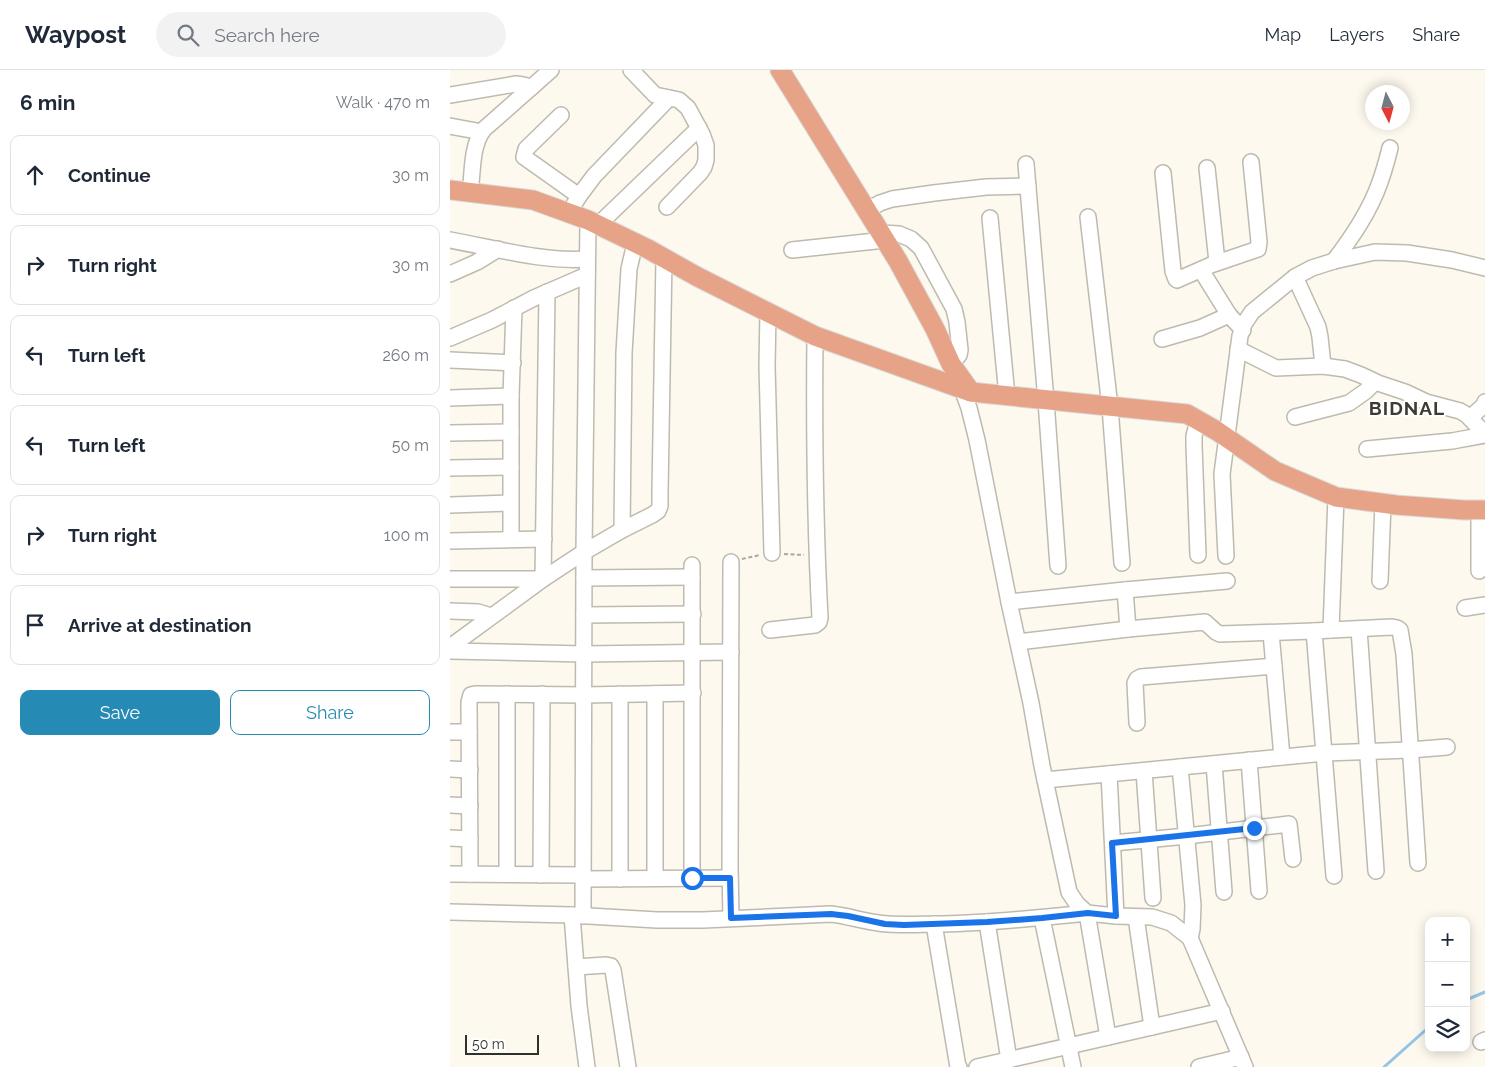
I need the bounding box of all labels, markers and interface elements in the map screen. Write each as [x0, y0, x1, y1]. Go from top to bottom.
search box [156, 12, 506, 57]
text: Waypost [25, 20, 126, 49]
icon: search [174, 21, 202, 49]
text: Search here [214, 24, 320, 46]
text: Map [1265, 24, 1301, 45]
text: Layers [1329, 24, 1384, 45]
text: Share [1412, 24, 1460, 45]
north arrow [1365, 85, 1410, 130]
text: 6 min [20, 90, 75, 115]
text: Walk · 470 m [336, 93, 430, 112]
icon: ahead [21, 161, 49, 189]
text: Continue [68, 164, 151, 186]
text: 30 m [392, 166, 429, 185]
icon: right [21, 251, 49, 279]
text: Turn right [68, 254, 157, 276]
text: 30 m [392, 256, 429, 275]
icon: left [21, 341, 49, 369]
text: Turn left [68, 344, 145, 366]
text: 260 m [382, 346, 429, 365]
district label: BIDNAL [1369, 397, 1445, 419]
icon: left [21, 431, 49, 459]
text: Turn left [68, 434, 145, 456]
text: 50 m [392, 436, 429, 455]
icon: right [21, 521, 49, 549]
text: Turn right [68, 524, 157, 546]
text: 100 m [384, 526, 429, 545]
icon: arrive [21, 611, 49, 639]
text: Arrive at destination [68, 614, 252, 636]
button: Save [20, 690, 220, 735]
button: Share [230, 690, 430, 735]
route end [1243, 817, 1266, 840]
route start [681, 867, 704, 890]
map controls [1425, 917, 1470, 1052]
button: + [1425, 917, 1470, 962]
button: − [1425, 962, 1470, 1007]
button: layers [1425, 1007, 1470, 1052]
scale bar [465, 1032, 539, 1055]
text: 50 m [472, 1036, 505, 1052]

